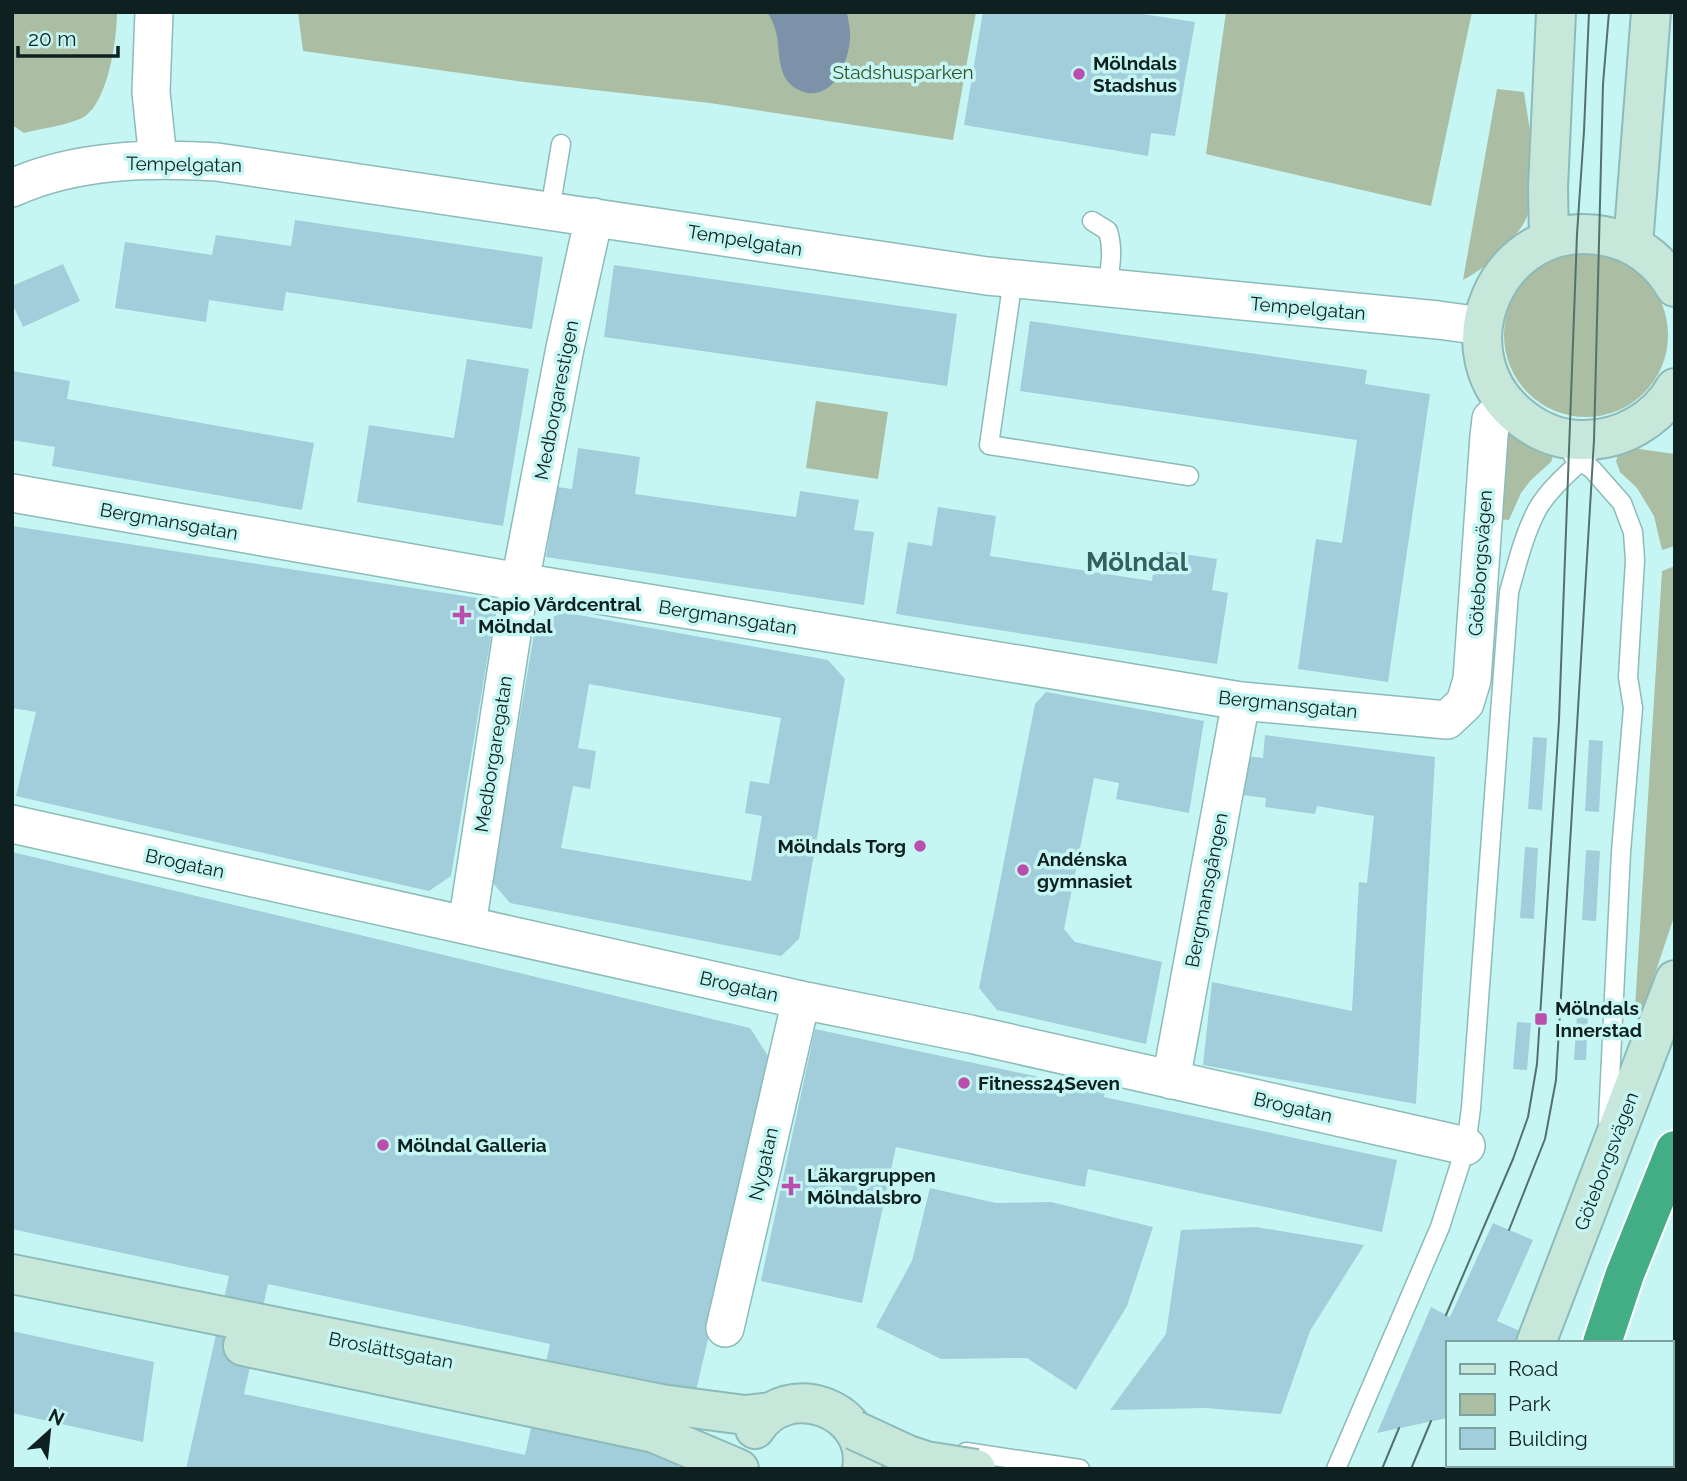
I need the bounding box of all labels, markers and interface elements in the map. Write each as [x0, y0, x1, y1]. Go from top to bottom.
scale bar [18, 14, 117, 58]
text: 20 m [28, 26, 76, 51]
place label: Mölndals Stadshus [1093, 52, 1177, 96]
park label: Stadshusparken [832, 61, 974, 83]
marker: Mölndals Stadshus [1071, 66, 1087, 82]
street label: Tempelgatan [126, 152, 242, 176]
street label: Tempelgatan [686, 220, 804, 260]
street label: Tempelgatan [1249, 292, 1367, 324]
street label: Medborgarestigen [530, 318, 582, 482]
street label: Göteborgsvägen [1464, 489, 1496, 637]
street label: Bergmansgatan [98, 498, 240, 544]
district label: Mölndal [1086, 547, 1189, 577]
place label: Capio Vårdcentral Mölndal [478, 593, 642, 637]
street label: Bergmansgatan [657, 595, 799, 639]
marker: Capio Vårdcentral Mölndal [452, 605, 472, 625]
street label: Medborgaregatan [470, 674, 516, 834]
street label: Bergmansgatan [1217, 686, 1359, 722]
street label: Bergmansgången [1180, 811, 1232, 969]
place label: Mölndals Torg [777, 835, 906, 857]
marker: Mölndals Torg [912, 838, 928, 854]
street label: Brogatan [144, 844, 226, 882]
place label: Andénska gymnasiet [1037, 848, 1133, 892]
marker: Andénska gymnasiet [1015, 862, 1031, 878]
street label: Brogatan [697, 966, 781, 1006]
place label: Mölndals Innerstad [1555, 997, 1642, 1041]
marker: Mölndals Innerstad [1533, 1011, 1549, 1027]
place label: Fitness24Seven [978, 1072, 1120, 1094]
marker: Fitness24Seven [956, 1075, 972, 1091]
street label: Brogatan [1251, 1087, 1335, 1127]
street label: Göteborgsvägen [1569, 1089, 1643, 1233]
street label: Nygatan [744, 1125, 782, 1203]
place label: Mölndal Galleria [397, 1134, 547, 1156]
marker: Mölndal Galleria [375, 1137, 391, 1153]
place label: Läkargruppen Mölndalsbro [807, 1164, 936, 1208]
marker: Läkargruppen Mölndalsbro [781, 1176, 801, 1196]
street label: Broslättsgatan [327, 1327, 455, 1373]
legend [1446, 1341, 1673, 1467]
text: Road [1508, 1356, 1558, 1381]
text: Park [1508, 1391, 1551, 1416]
north arrow [14, 1397, 84, 1467]
text: N [45, 1404, 68, 1430]
text: Building [1508, 1426, 1588, 1451]

